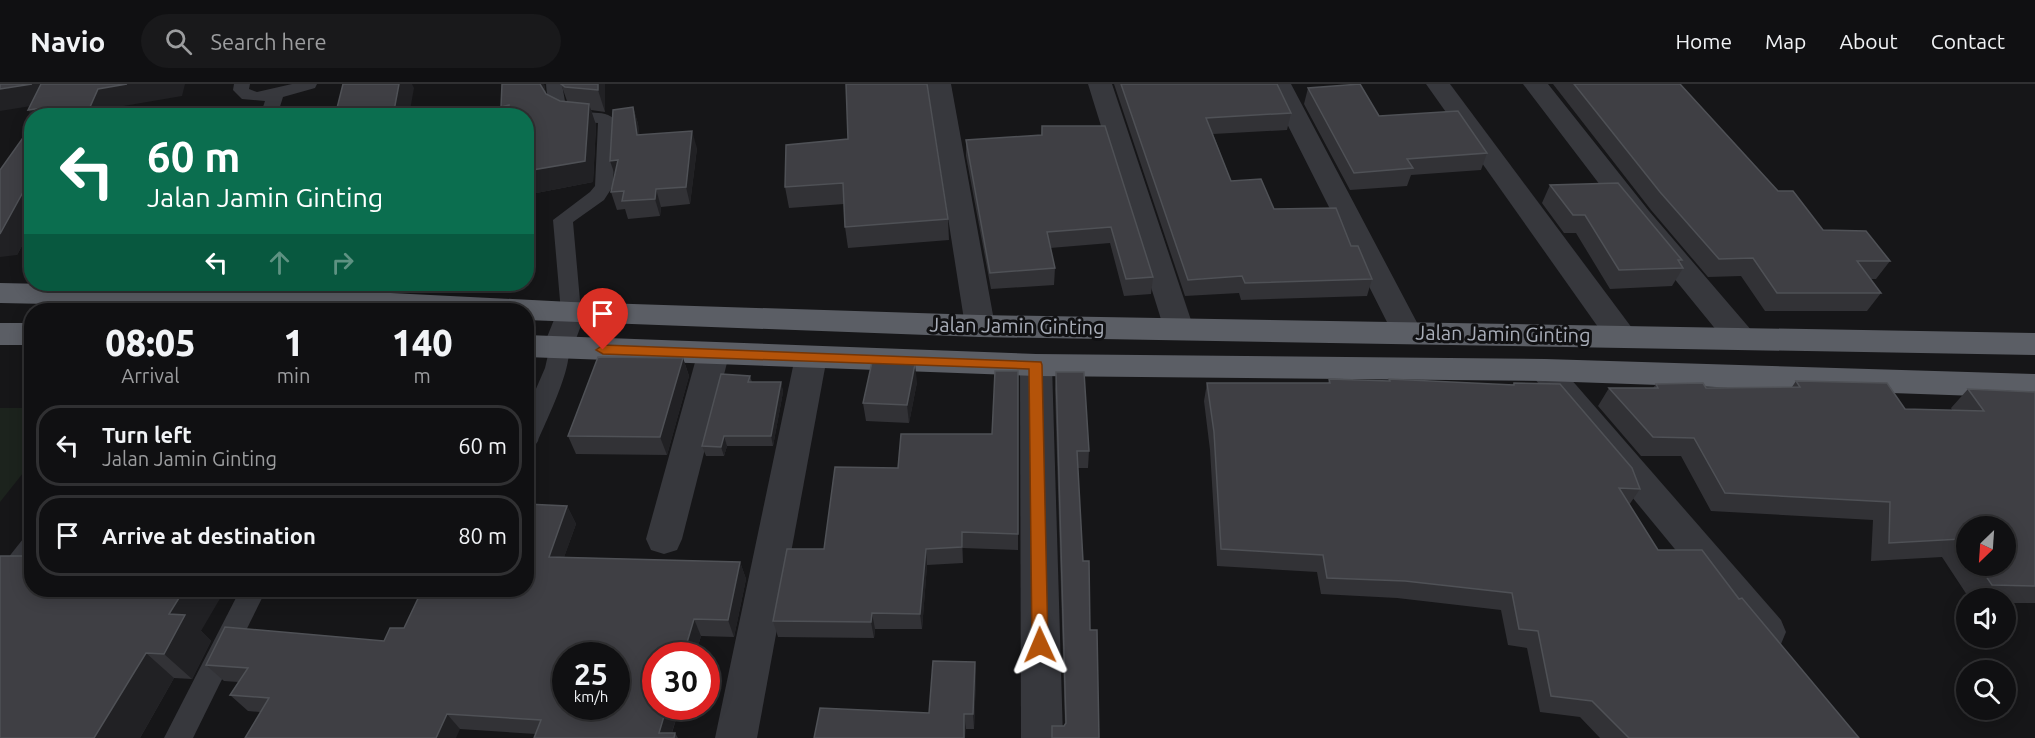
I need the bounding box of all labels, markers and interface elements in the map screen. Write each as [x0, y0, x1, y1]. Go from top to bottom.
search box [141, 14, 561, 68]
icon: search [162, 25, 195, 58]
text: Navio [30, 26, 105, 57]
text: Search here [210, 29, 327, 54]
text: Home [1675, 29, 1732, 53]
text: Map [1765, 29, 1806, 53]
text: About [1839, 29, 1898, 53]
text: Contact [1931, 29, 2005, 53]
icon: left [48, 132, 126, 210]
text: 60 m [147, 133, 241, 180]
text: Jalan Jamin Ginting [147, 182, 383, 212]
icon: left [200, 246, 233, 279]
icon: ahead [263, 246, 296, 279]
icon: right [326, 246, 359, 279]
pin [577, 288, 628, 350]
icon: arrive [586, 297, 619, 330]
street label: Jalan Jamin Ginting [929, 312, 1105, 339]
street label: Jalan Jamin Ginting [1415, 320, 1591, 347]
text: 08:05 [105, 322, 195, 363]
text: 1 [283, 322, 304, 363]
text: 140 [392, 322, 453, 363]
text: Arrival [121, 364, 180, 387]
text: min [277, 364, 310, 387]
text: m [414, 364, 431, 387]
text: Turn left [102, 422, 192, 447]
icon: left [51, 429, 84, 462]
text: 60 m [458, 433, 507, 458]
text: Jalan Jamin Ginting [102, 447, 277, 470]
north arrow [1956, 516, 2016, 576]
map controls [1956, 516, 2016, 720]
icon: arrive [51, 519, 84, 552]
text: Arrive at destination [102, 523, 316, 548]
text: 80 m [458, 523, 507, 548]
button: sound [1956, 588, 2016, 648]
position arrow [1008, 613, 1072, 677]
speed limit sign: 30 [642, 642, 720, 720]
text: 25 [574, 657, 608, 691]
button: search [1956, 660, 2016, 720]
text: km/h [574, 688, 608, 705]

